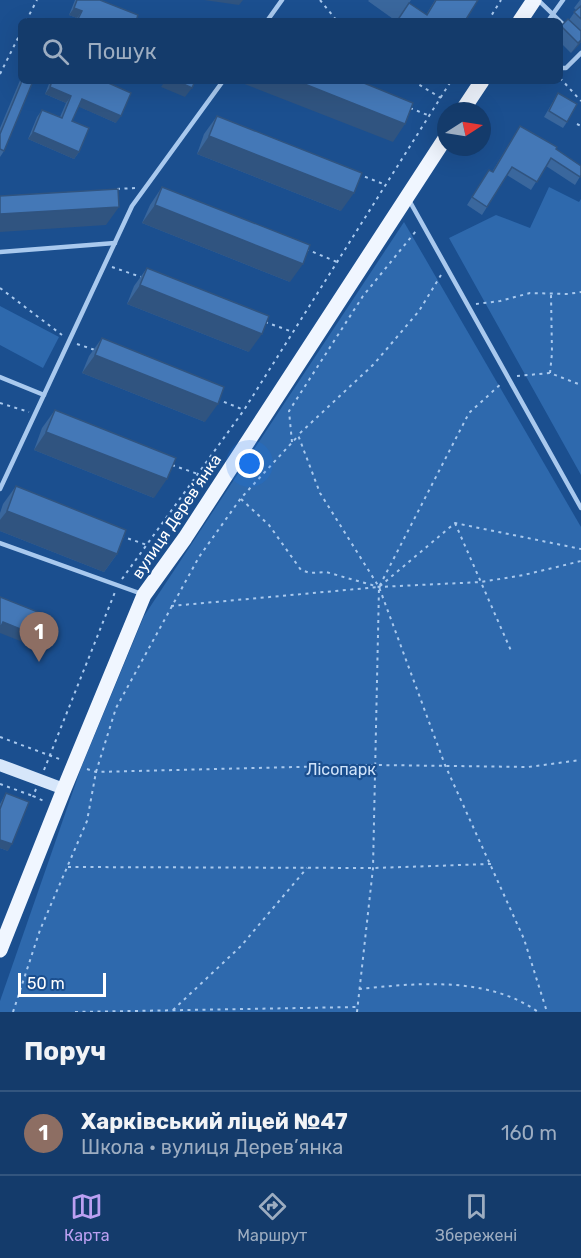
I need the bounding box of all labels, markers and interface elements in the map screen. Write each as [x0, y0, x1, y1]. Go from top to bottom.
search box [18, 18, 563, 84]
icon: search [39, 35, 72, 68]
text: Пошук [87, 38, 157, 65]
north arrow [437, 102, 491, 156]
your location [235, 449, 264, 478]
street label: вулиця Дерев’янка [128, 450, 225, 582]
pin: 1 [20, 612, 58, 662]
park label: Лісопарк [306, 760, 376, 779]
scale bar [18, 970, 106, 998]
text: 50 m [27, 974, 65, 993]
text: Поруч [24, 1036, 106, 1067]
text: Харківський ліцей №47 [81, 1108, 348, 1135]
text: 1 [39, 1121, 48, 1145]
text: 160 m [501, 1121, 557, 1145]
text: Школа · вулиця Дерев’янка [81, 1135, 343, 1159]
tab: Карта [64, 1190, 110, 1245]
tab: Маршрут [237, 1190, 307, 1245]
tab: Збережені [435, 1190, 517, 1245]

